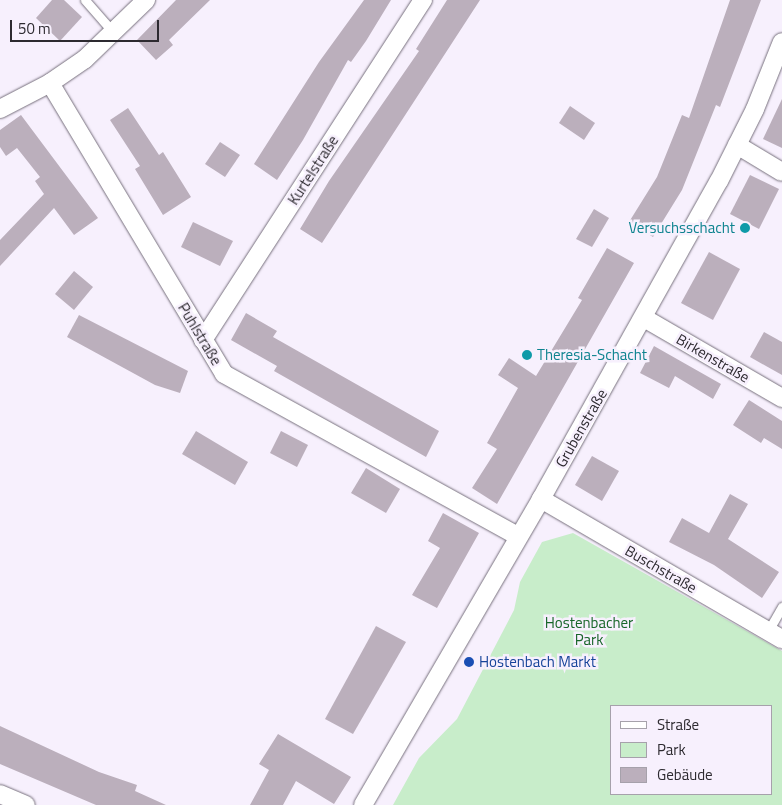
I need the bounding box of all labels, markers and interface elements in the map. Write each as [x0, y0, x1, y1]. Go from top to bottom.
scale bar [12, 10, 161, 42]
text: 50 m [18, 17, 51, 40]
street label: Kurtelstraße [284, 132, 342, 208]
place label: Versuchsschacht [629, 219, 735, 237]
marker: Versuchsschacht [739, 222, 751, 234]
street label: Puhlstraße [174, 300, 226, 368]
street label: Birkenstraße [673, 330, 753, 386]
place label: Theresia-Schacht [537, 346, 647, 364]
marker: Theresia-Schacht [521, 349, 533, 361]
street label: Grubenstraße [551, 386, 611, 470]
street label: Buschstraße [622, 541, 700, 597]
park label: Hostenbacher Park [545, 613, 633, 648]
place label: Hostenbach Markt [479, 653, 596, 671]
marker: Hostenbach Markt [463, 656, 475, 668]
legend [610, 705, 772, 795]
text: Straße [657, 713, 699, 736]
text: Park [657, 738, 686, 761]
text: Gebäude [657, 763, 713, 786]

